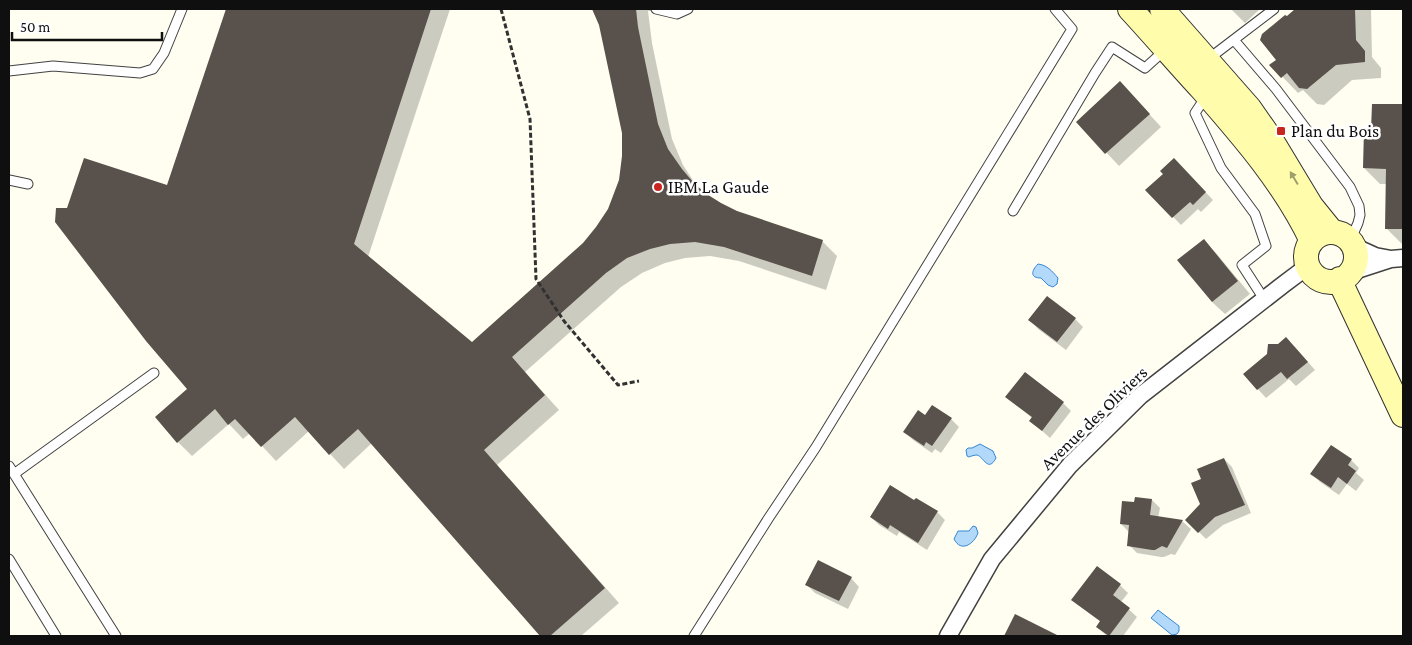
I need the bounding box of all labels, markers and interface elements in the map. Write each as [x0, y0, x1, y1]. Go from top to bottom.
scale bar [12, 10, 162, 42]
text: 50 m [20, 19, 50, 35]
place label: Plan du Bois [1291, 121, 1379, 141]
marker: Plan du Bois [1275, 125, 1287, 137]
one-way arrow [1290, 171, 1299, 184]
place label: IBM La Gaude [668, 177, 769, 197]
marker: IBM La Gaude [652, 181, 664, 193]
street label: Avenue des Oliviers [1037, 362, 1151, 474]

